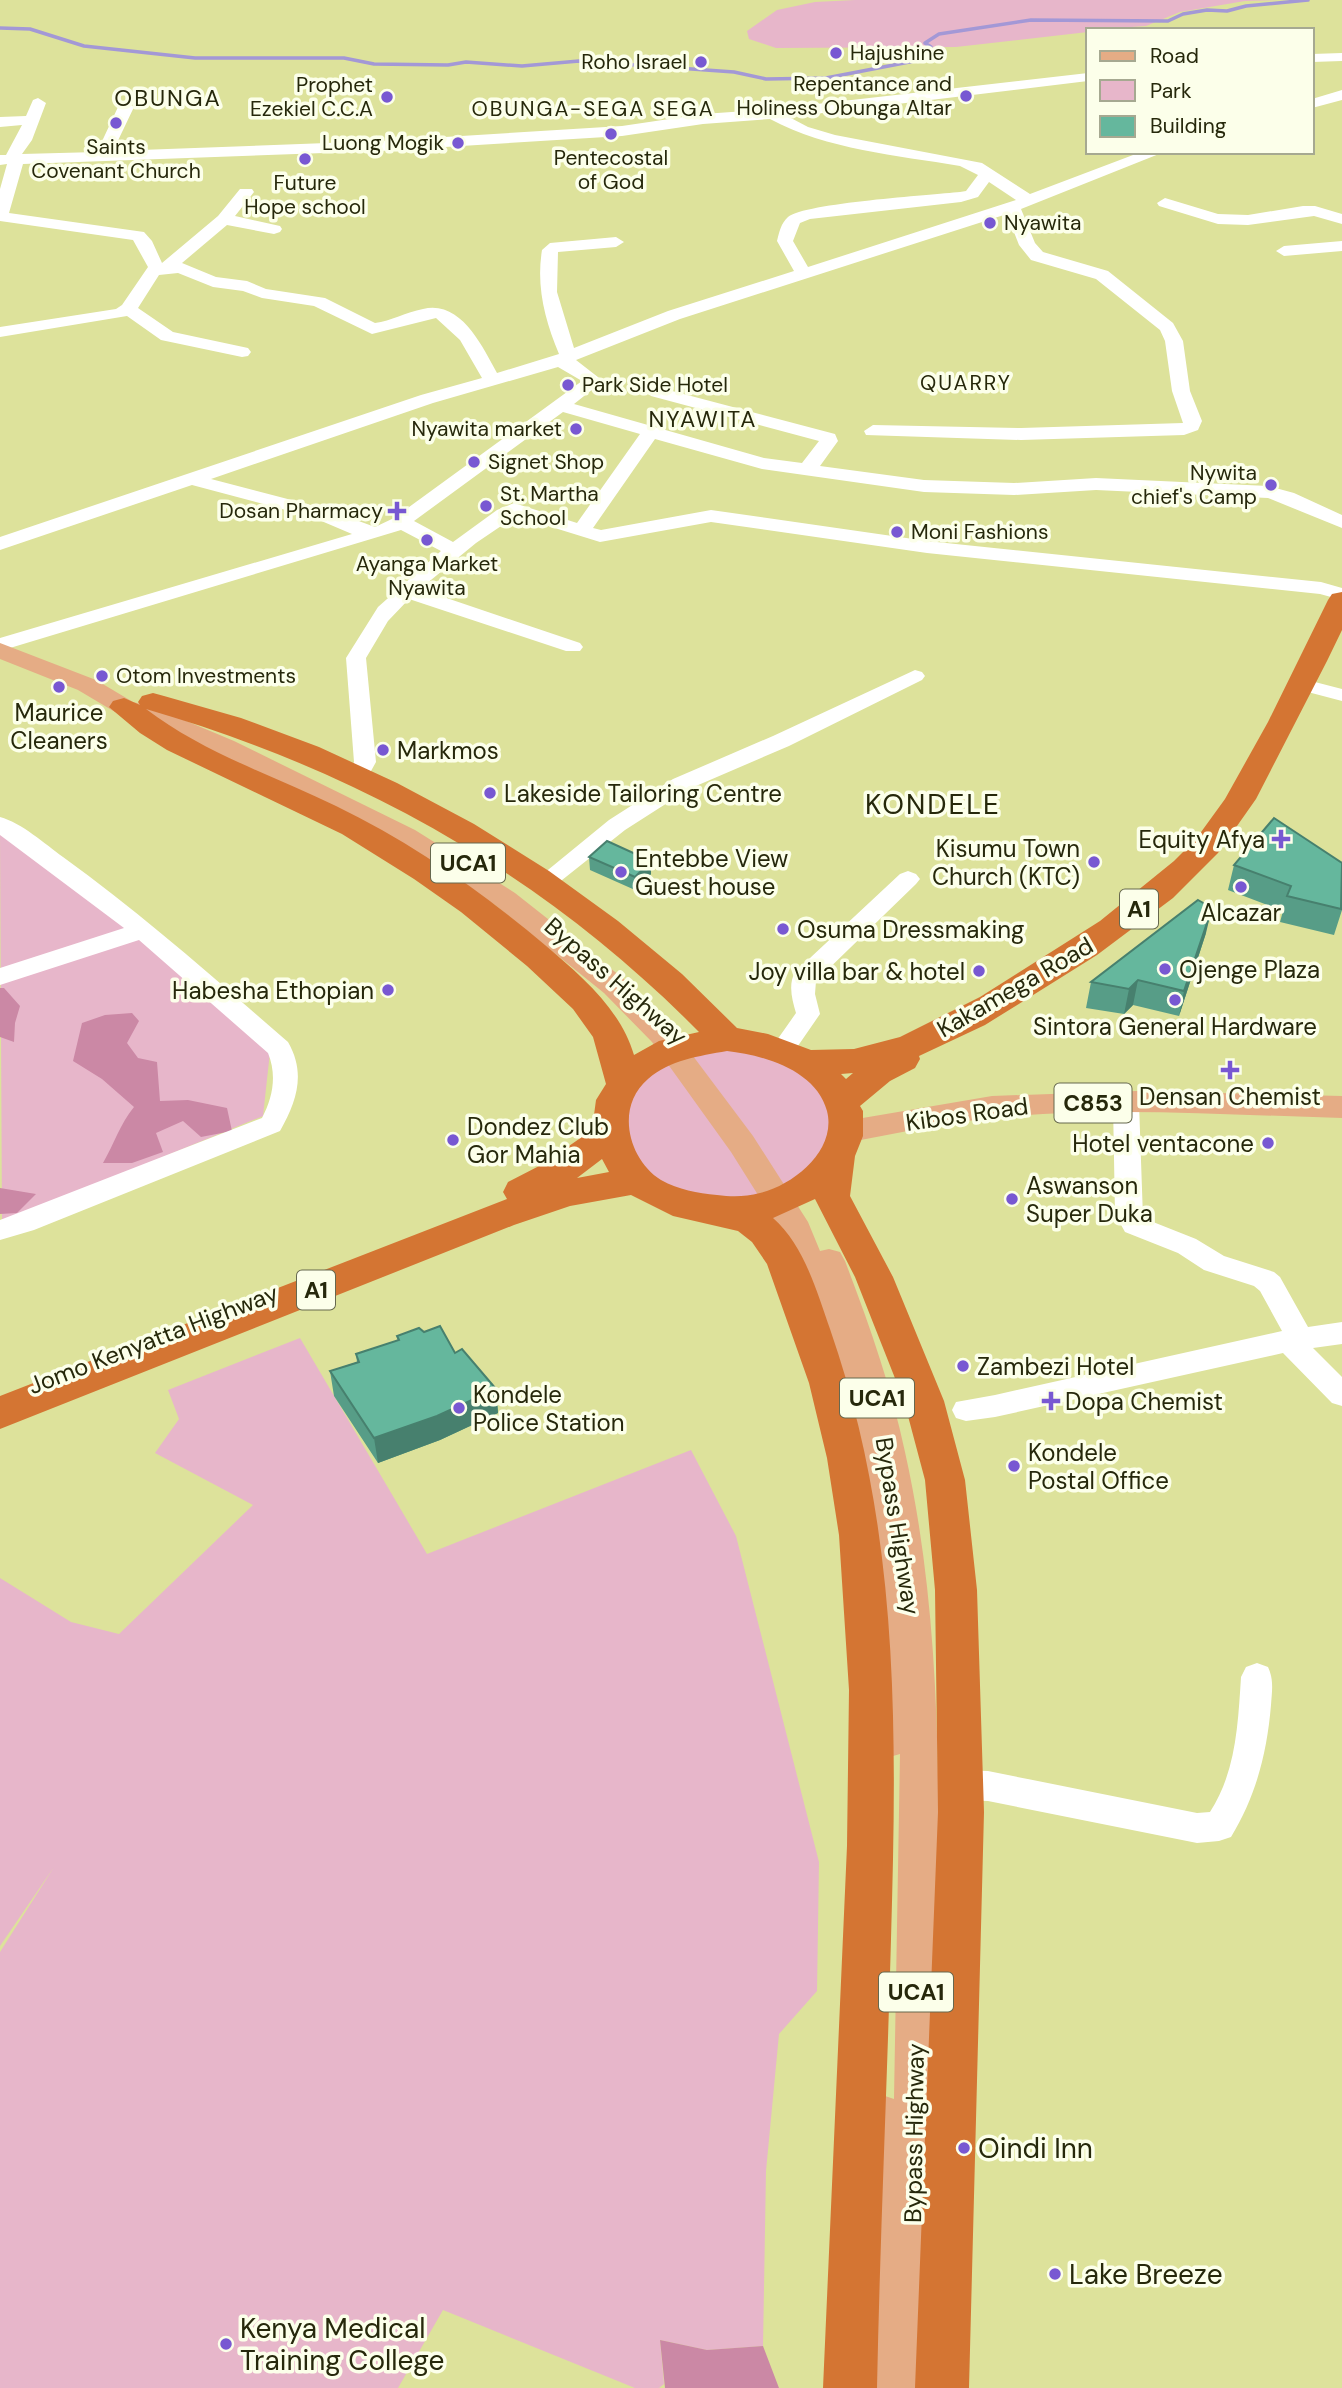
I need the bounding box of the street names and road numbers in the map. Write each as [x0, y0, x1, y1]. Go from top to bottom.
road number: UCA1 [431, 844, 505, 883]
road number: A1 [1120, 890, 1158, 928]
street label: Bypass Highway [538, 910, 694, 1052]
street label: Kakamega Road [931, 930, 1099, 1044]
road number: C853 [1054, 1084, 1132, 1122]
street label: Kibos Road [904, 1090, 1030, 1138]
road number: A1 [297, 1270, 335, 1310]
street label: Jomo Kenyatta Highway [24, 1277, 282, 1401]
road number: UCA1 [840, 1378, 914, 1418]
street label: Bypass Highway [869, 1435, 927, 1617]
road number: UCA1 [879, 1972, 953, 2011]
street label: Bypass Highway [897, 2043, 931, 2223]

